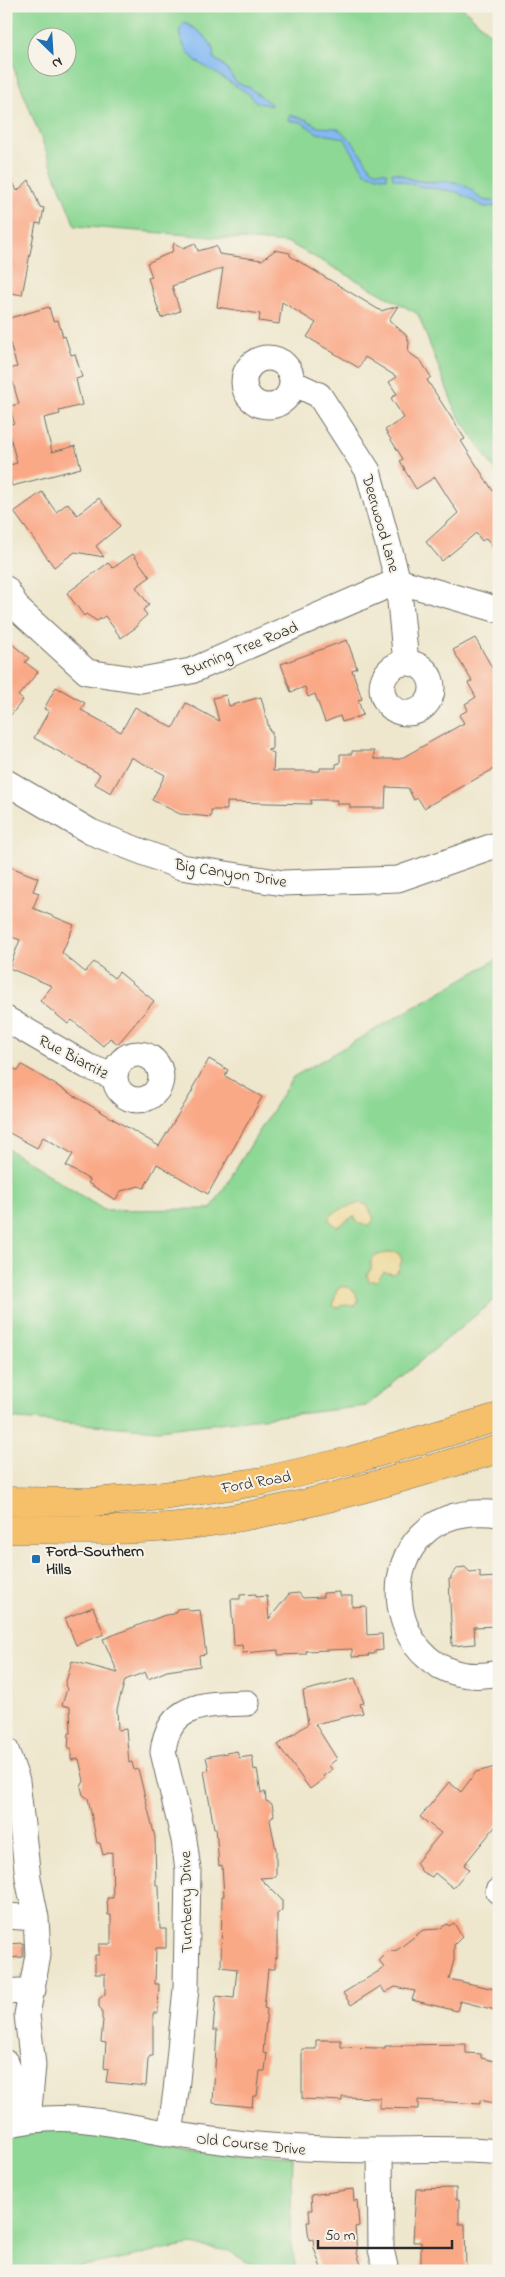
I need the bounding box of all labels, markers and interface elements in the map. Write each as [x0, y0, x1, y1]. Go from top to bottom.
north arrow [28, 28, 78, 78]
text: N [48, 51, 66, 74]
street label: Deerwood Lane [354, 471, 406, 576]
street label: Burning Tree Road [179, 616, 302, 684]
street label: Big Canyon Drive [172, 853, 289, 895]
street label: Rue Biarritz [34, 1029, 113, 1086]
street label: Ford Road [219, 1465, 293, 1501]
place label: Ford-Southern Hills [45, 1540, 144, 1582]
marker: Ford-Southern Hills [30, 1553, 42, 1565]
street label: Turnberry Drive [174, 1850, 200, 1953]
street label: Old Course Drive [195, 2127, 308, 2163]
scale bar [318, 2217, 451, 2249]
text: 50 m [325, 2225, 356, 2247]

